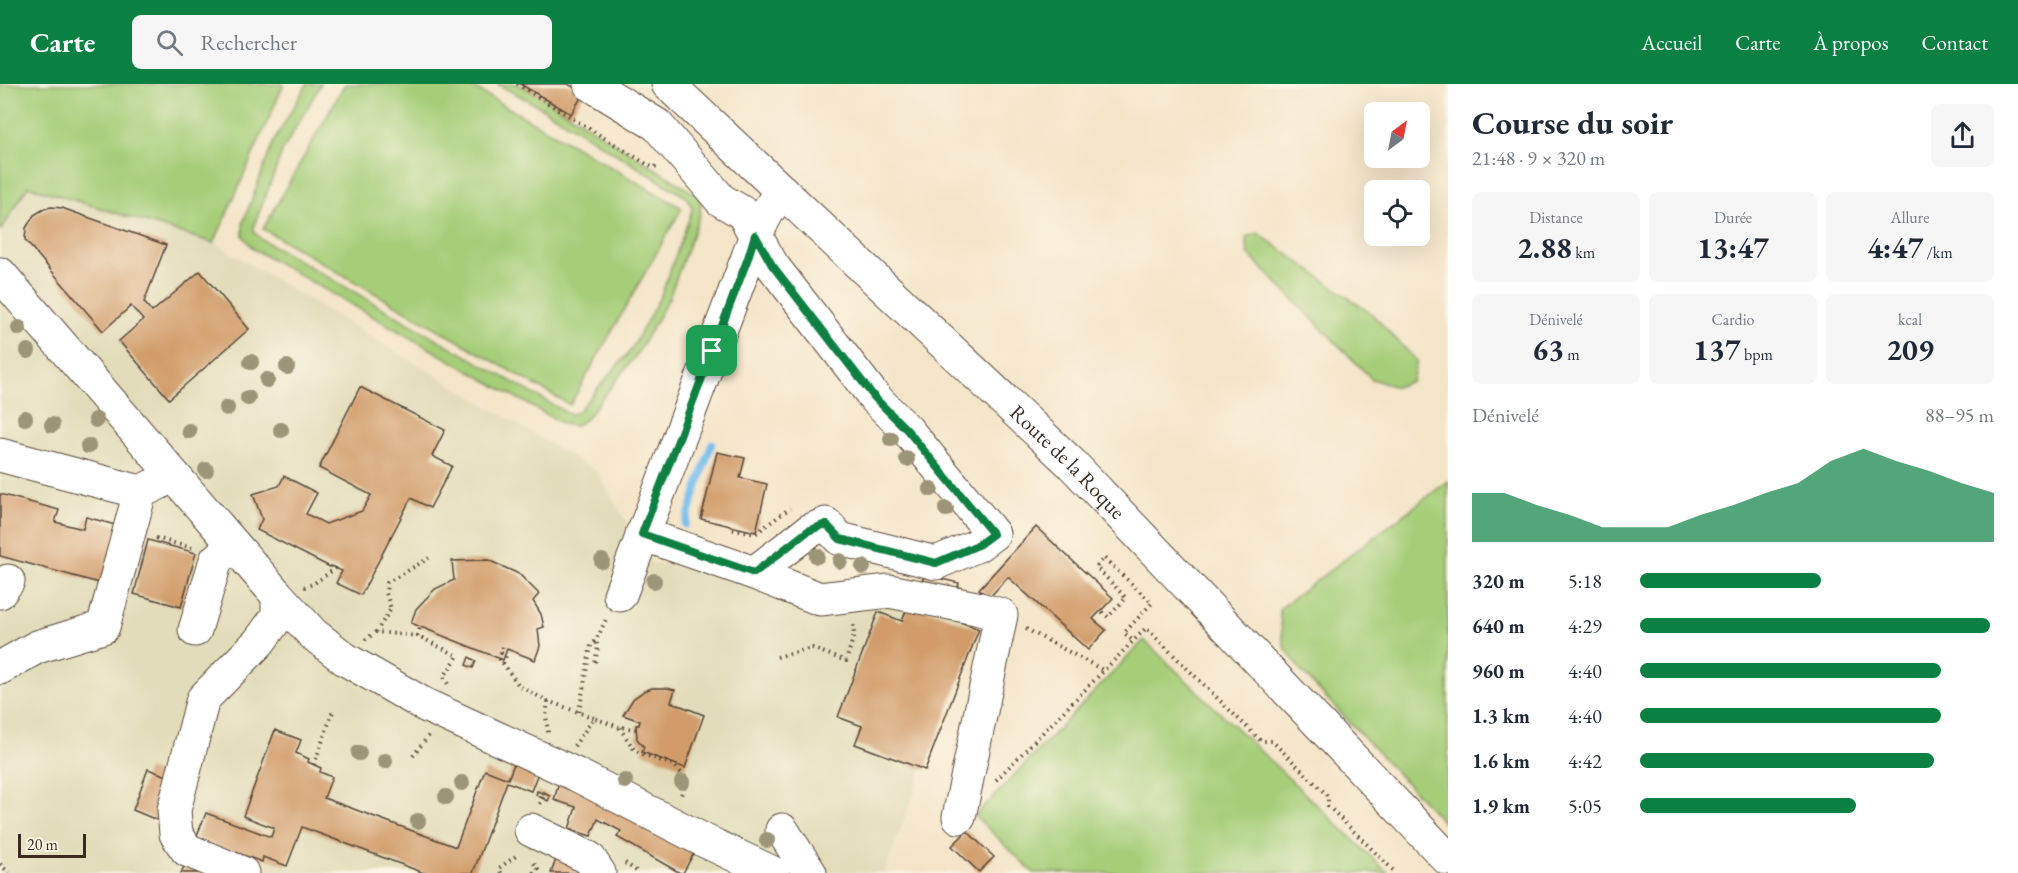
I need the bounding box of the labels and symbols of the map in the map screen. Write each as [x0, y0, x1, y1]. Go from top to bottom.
north arrow [1364, 102, 1430, 168]
pin [686, 325, 737, 376]
street label: Route de la Roque [1004, 399, 1131, 525]
scale bar [18, 831, 86, 858]

